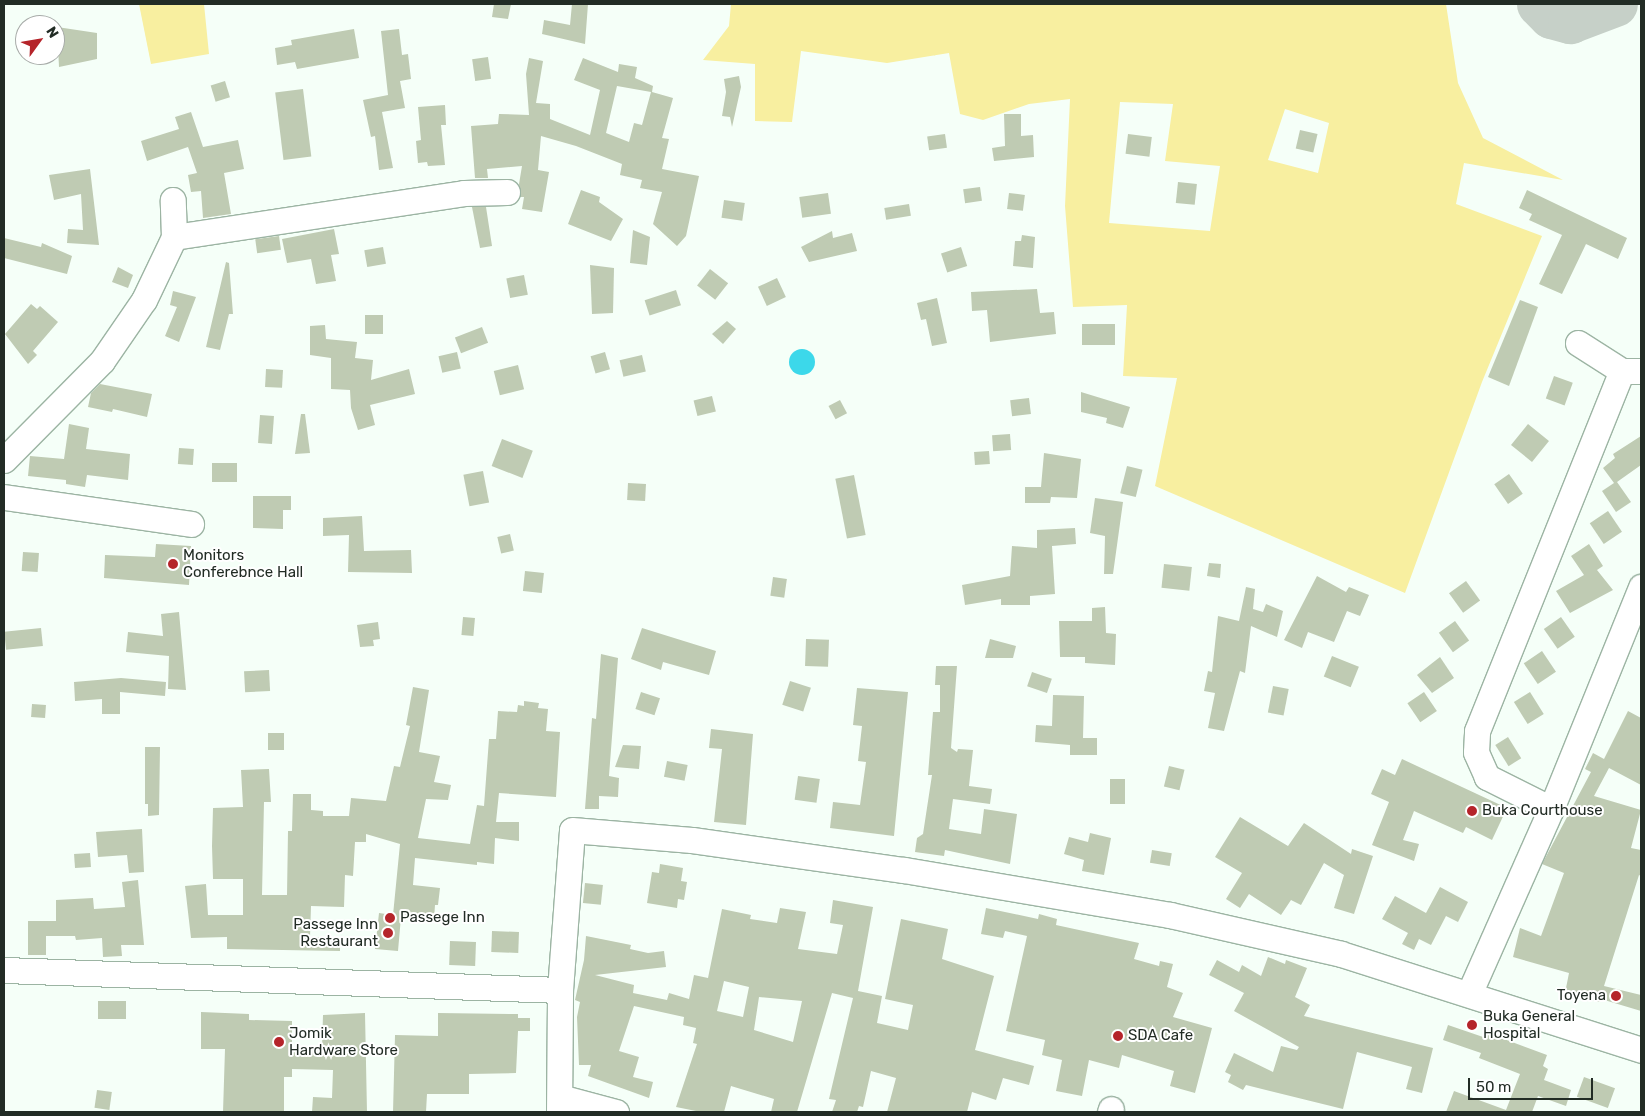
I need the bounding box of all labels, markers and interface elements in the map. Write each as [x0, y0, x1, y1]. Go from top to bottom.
north arrow [15, 15, 65, 65]
text: N [42, 24, 62, 41]
place label: Monitors Conferebnce Hall [183, 546, 303, 581]
marker: Monitors Conferebnce Hall [167, 558, 179, 570]
place label: Buka Courthouse [1482, 802, 1603, 820]
marker: Buka Courthouse [1466, 805, 1478, 817]
place label: Passege Inn [400, 909, 485, 927]
marker: Passege Inn [384, 912, 396, 924]
place label: Passege Inn Restaurant [293, 915, 378, 950]
marker: Passege Inn Restaurant [382, 927, 394, 939]
place label: Toyena [1557, 987, 1606, 1005]
marker: Toyena [1610, 990, 1622, 1002]
place label: Buka General Hospital [1483, 1007, 1575, 1042]
marker: Buka General Hospital [1465, 1018, 1479, 1032]
place label: Jomik Hardware Store [289, 1024, 398, 1059]
place label: SDA Cafe [1128, 1027, 1193, 1045]
marker: SDA Cafe [1112, 1030, 1124, 1042]
marker: Jomik Hardware Store [273, 1036, 285, 1048]
scale bar [1470, 1068, 1595, 1100]
text: 50 m [1476, 1078, 1511, 1096]

